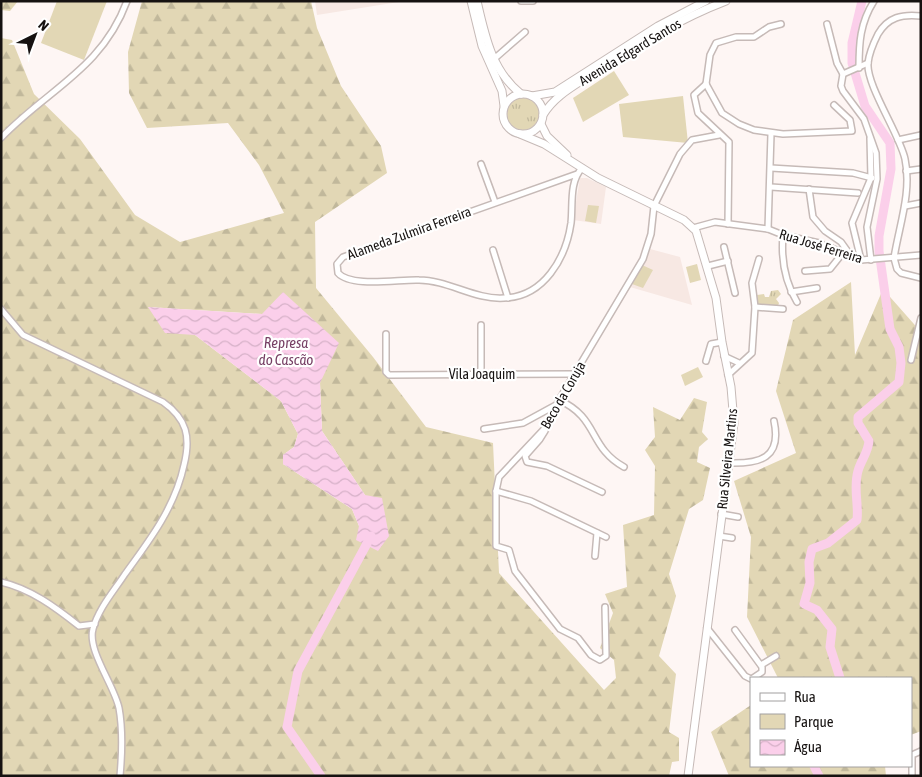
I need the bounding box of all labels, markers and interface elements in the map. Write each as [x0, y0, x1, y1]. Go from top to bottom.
north arrow [10, 10, 60, 60]
street label: Avenida Edgard Santos [576, 15, 684, 89]
text: N [35, 17, 52, 34]
street label: Alameda Zulmira Ferreira [345, 203, 473, 263]
street label: Rua José Ferreira [777, 226, 865, 266]
water label: Represa do Cascão [259, 334, 313, 368]
street label: Beco da Coruja [537, 358, 589, 432]
street label: Vila Joaquim [449, 366, 515, 382]
street label: Rua Silveira Martins [714, 408, 740, 510]
legend [750, 677, 912, 767]
text: Rua [794, 688, 816, 705]
text: Parque [794, 713, 834, 730]
text: Água [794, 738, 822, 755]

